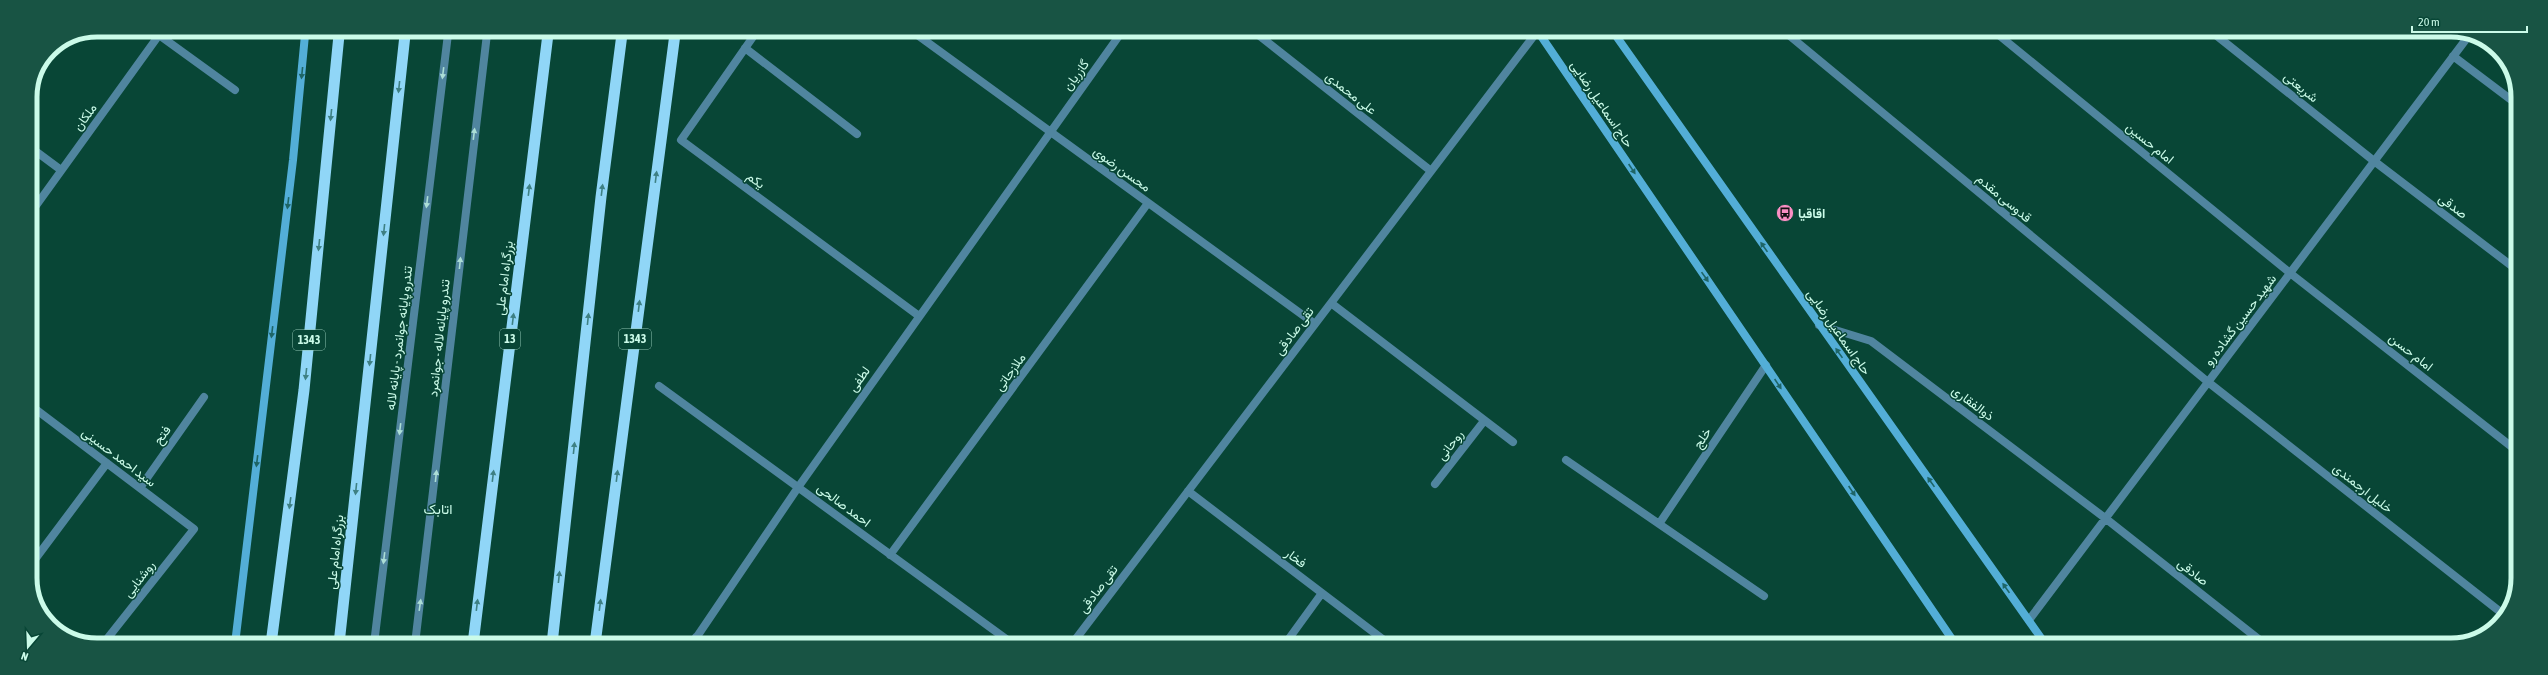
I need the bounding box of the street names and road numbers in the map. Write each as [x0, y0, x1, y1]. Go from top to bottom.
street label: گازریان [1060, 57, 1093, 94]
street label: حاج اسماعیل رضایی [1566, 58, 1637, 151]
street label: علی محمدی [1322, 68, 1380, 118]
street label: شریعتی [2280, 69, 2321, 106]
street label: ملکان [70, 100, 101, 134]
street label: امام حسین [2122, 119, 2177, 168]
street label: محسن رضوی [1090, 143, 1154, 196]
street label: یکم [743, 168, 768, 192]
street label: قدوسی مقدم [1973, 171, 2035, 226]
street label: صدقی [2435, 190, 2470, 223]
street label: بزرگراه امام علی [492, 240, 517, 316]
street label: تندرو پایانه جوانمرد - پایانه لاله [383, 265, 417, 411]
street label: شهید حسین گشاده رو [2201, 271, 2280, 369]
street label: تندرو پایانه لاله - جوانمرد [425, 278, 455, 398]
street label: حاج اسماعیل رضایی [1802, 286, 1874, 379]
street label: تقی صادقی [1271, 304, 1318, 358]
road number: 13 [500, 329, 520, 349]
road number: 1343 [619, 329, 651, 349]
road number: 1343 [293, 330, 325, 350]
street label: امام حسن [2385, 330, 2436, 375]
street label: ملازجاتی [991, 350, 1029, 394]
street label: لطفی [845, 363, 874, 395]
street label: ذوالفقاری [1948, 382, 1997, 424]
street label: فتح [150, 423, 175, 448]
street label: سید احمد حسینی [78, 424, 159, 490]
street label: خلج [1690, 425, 1716, 452]
street label: روحانی [1434, 427, 1467, 464]
street label: خلیل ارجمندی [2330, 460, 2396, 517]
street label: احمد صالحی [814, 480, 874, 531]
street label: بزرگراه امام علی [324, 514, 347, 590]
street label: فخار [1281, 545, 1310, 572]
street label: صادقی [2174, 555, 2211, 590]
street label: روشنایی [120, 558, 159, 601]
street label: تقی صادقی [1075, 562, 1122, 616]

